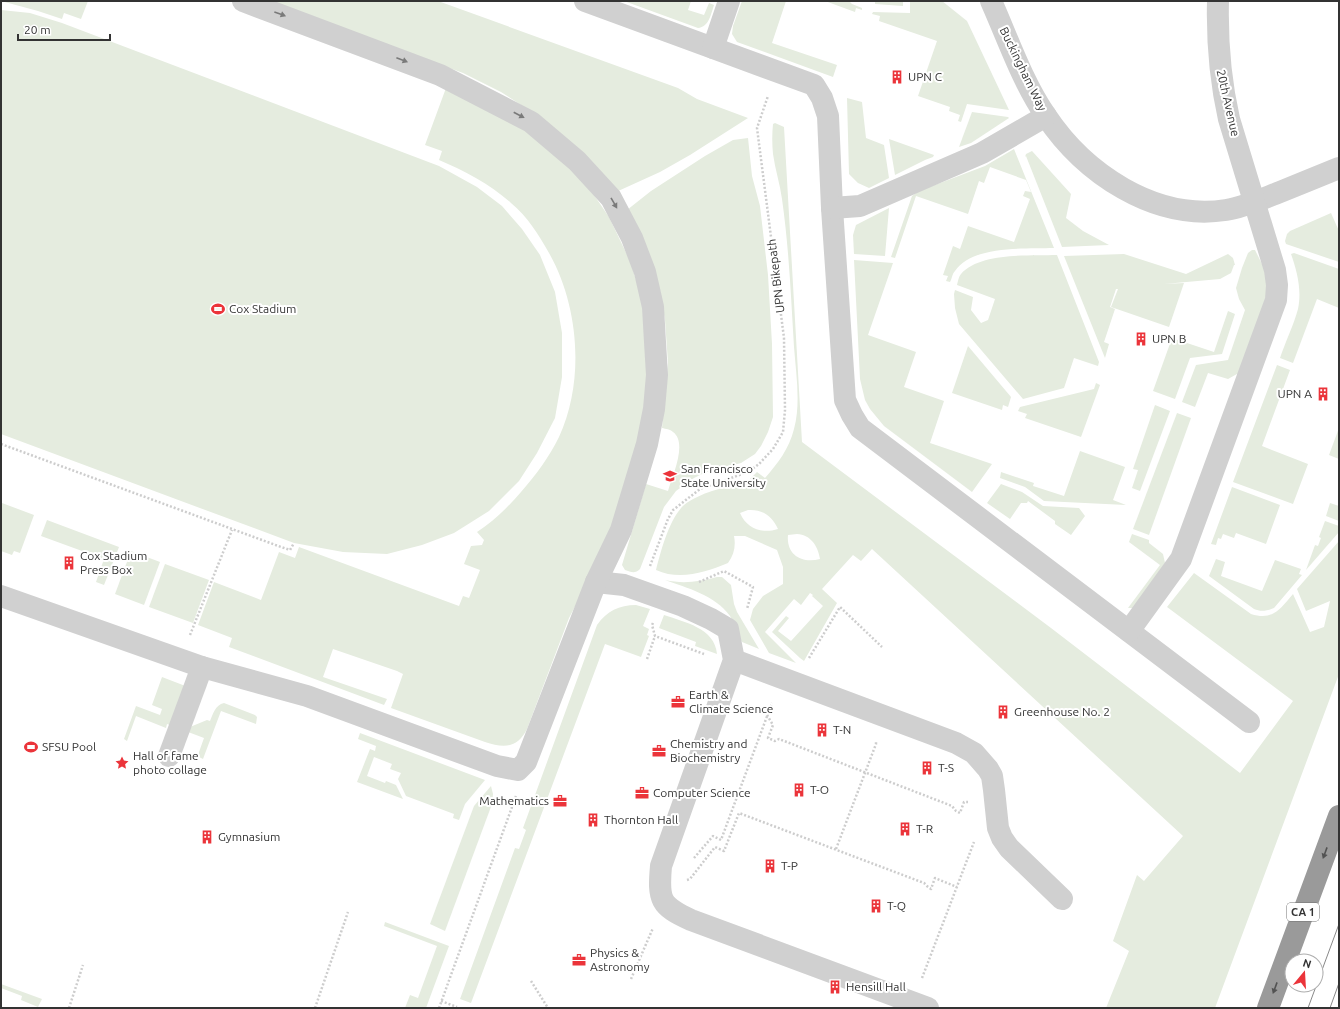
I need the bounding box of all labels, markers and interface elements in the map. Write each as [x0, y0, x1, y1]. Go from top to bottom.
one-way arrow [274, 12, 286, 18]
scale bar [18, 16, 110, 42]
text: 20 m [24, 23, 51, 36]
street label: Buckingham Way [998, 25, 1049, 113]
one-way arrow [396, 58, 408, 64]
street label: 20th Avenue [1214, 68, 1243, 138]
building icon: UPN C [889, 69, 905, 85]
place label: UPN C [908, 70, 943, 83]
one-way arrow [513, 112, 525, 119]
one-way arrow [610, 197, 617, 209]
street label: UPN Bikepath [765, 238, 786, 314]
sports icon: Cox Stadium [210, 301, 226, 317]
place label: Cox Stadium [229, 302, 296, 315]
building icon: UPN B [1133, 331, 1149, 347]
place label: UPN B [1152, 332, 1186, 345]
building icon: UPN A [1315, 386, 1331, 402]
place label: UPN A [1278, 387, 1312, 400]
place label: San Francisco State University [681, 462, 766, 489]
school or university icon: San Francisco State University [662, 468, 678, 484]
place label: Cox Stadium Press Box [80, 549, 147, 576]
building icon: Cox Stadium Press Box [61, 555, 77, 571]
place label: Earth & Climate Science [689, 688, 773, 715]
office icon: Earth & Climate Science [670, 694, 686, 710]
building icon: Greenhouse No. 2 [995, 704, 1011, 720]
place label: Greenhouse No. 2 [1014, 705, 1110, 718]
building icon: T-N [814, 722, 830, 738]
place label: T-N [833, 723, 851, 736]
place label: Chemistry and Biochemistry [670, 737, 747, 764]
sports icon: SFSU Pool [23, 739, 39, 755]
place label: SFSU Pool [42, 740, 96, 753]
office icon: Chemistry and Biochemistry [651, 743, 667, 759]
place label: Hall of fame photo collage [133, 749, 207, 776]
place icon: Hall of fame photo collage [114, 755, 130, 771]
building icon: T-S [919, 760, 935, 776]
place label: T-S [938, 761, 954, 774]
building icon: T-O [791, 782, 807, 798]
place label: T-O [810, 783, 829, 796]
office icon: Computer Science [634, 785, 650, 801]
place label: Computer Science [653, 786, 751, 799]
office icon: Mathematics [552, 793, 568, 809]
place label: Mathematics [479, 794, 549, 807]
building icon: Thornton Hall [585, 812, 601, 828]
place label: Thornton Hall [604, 813, 678, 826]
building icon: T-R [897, 821, 913, 837]
place label: T-R [916, 822, 934, 835]
building icon: Gymnasium [199, 829, 215, 845]
place label: Gymnasium [218, 830, 280, 843]
one-way arrow [1322, 847, 1328, 859]
building icon: T-P [762, 858, 778, 874]
place label: T-P [781, 859, 798, 872]
building icon: T-Q [868, 898, 884, 914]
place label: T-Q [887, 899, 906, 912]
road number: CA 1 [1287, 903, 1319, 921]
place label: Physics & Astronomy [590, 946, 650, 973]
office icon: Physics & Astronomy [571, 952, 587, 968]
north arrow [1284, 953, 1324, 993]
text: N [1301, 957, 1313, 970]
building icon: Hensill Hall [827, 979, 843, 995]
place label: Hensill Hall [846, 980, 906, 993]
one-way arrow [1272, 982, 1278, 994]

